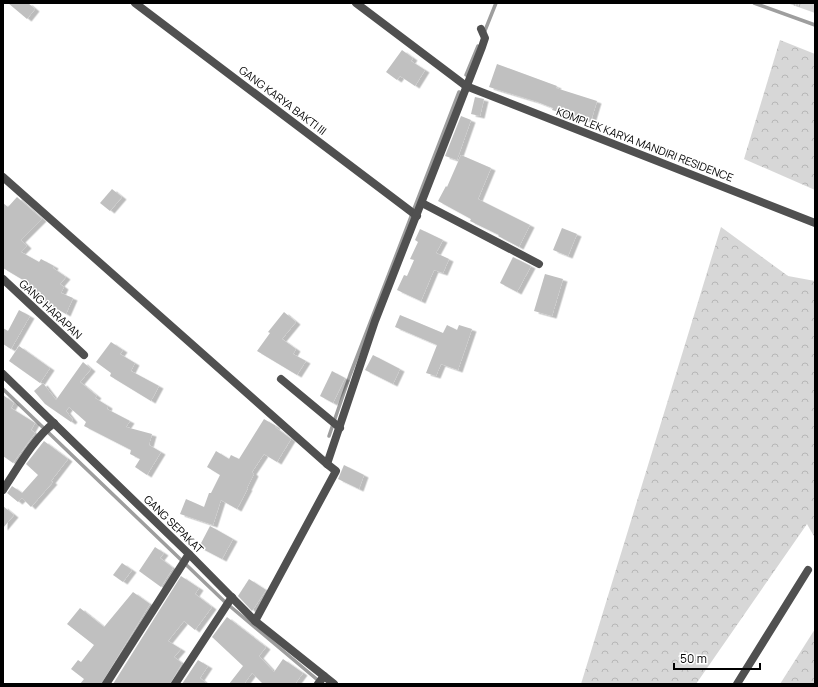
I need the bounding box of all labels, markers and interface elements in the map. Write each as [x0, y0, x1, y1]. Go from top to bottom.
street label: GANG KARYA BAKTI III [236, 62, 330, 138]
street label: KOMPLEK KARYA MANDIRI RESIDENCE [554, 103, 736, 185]
street label: GANG HARAPAN [16, 276, 86, 342]
street label: GANG SEPAKAT [141, 492, 207, 557]
scale bar [674, 645, 760, 671]
text: 50 m [680, 650, 707, 667]

